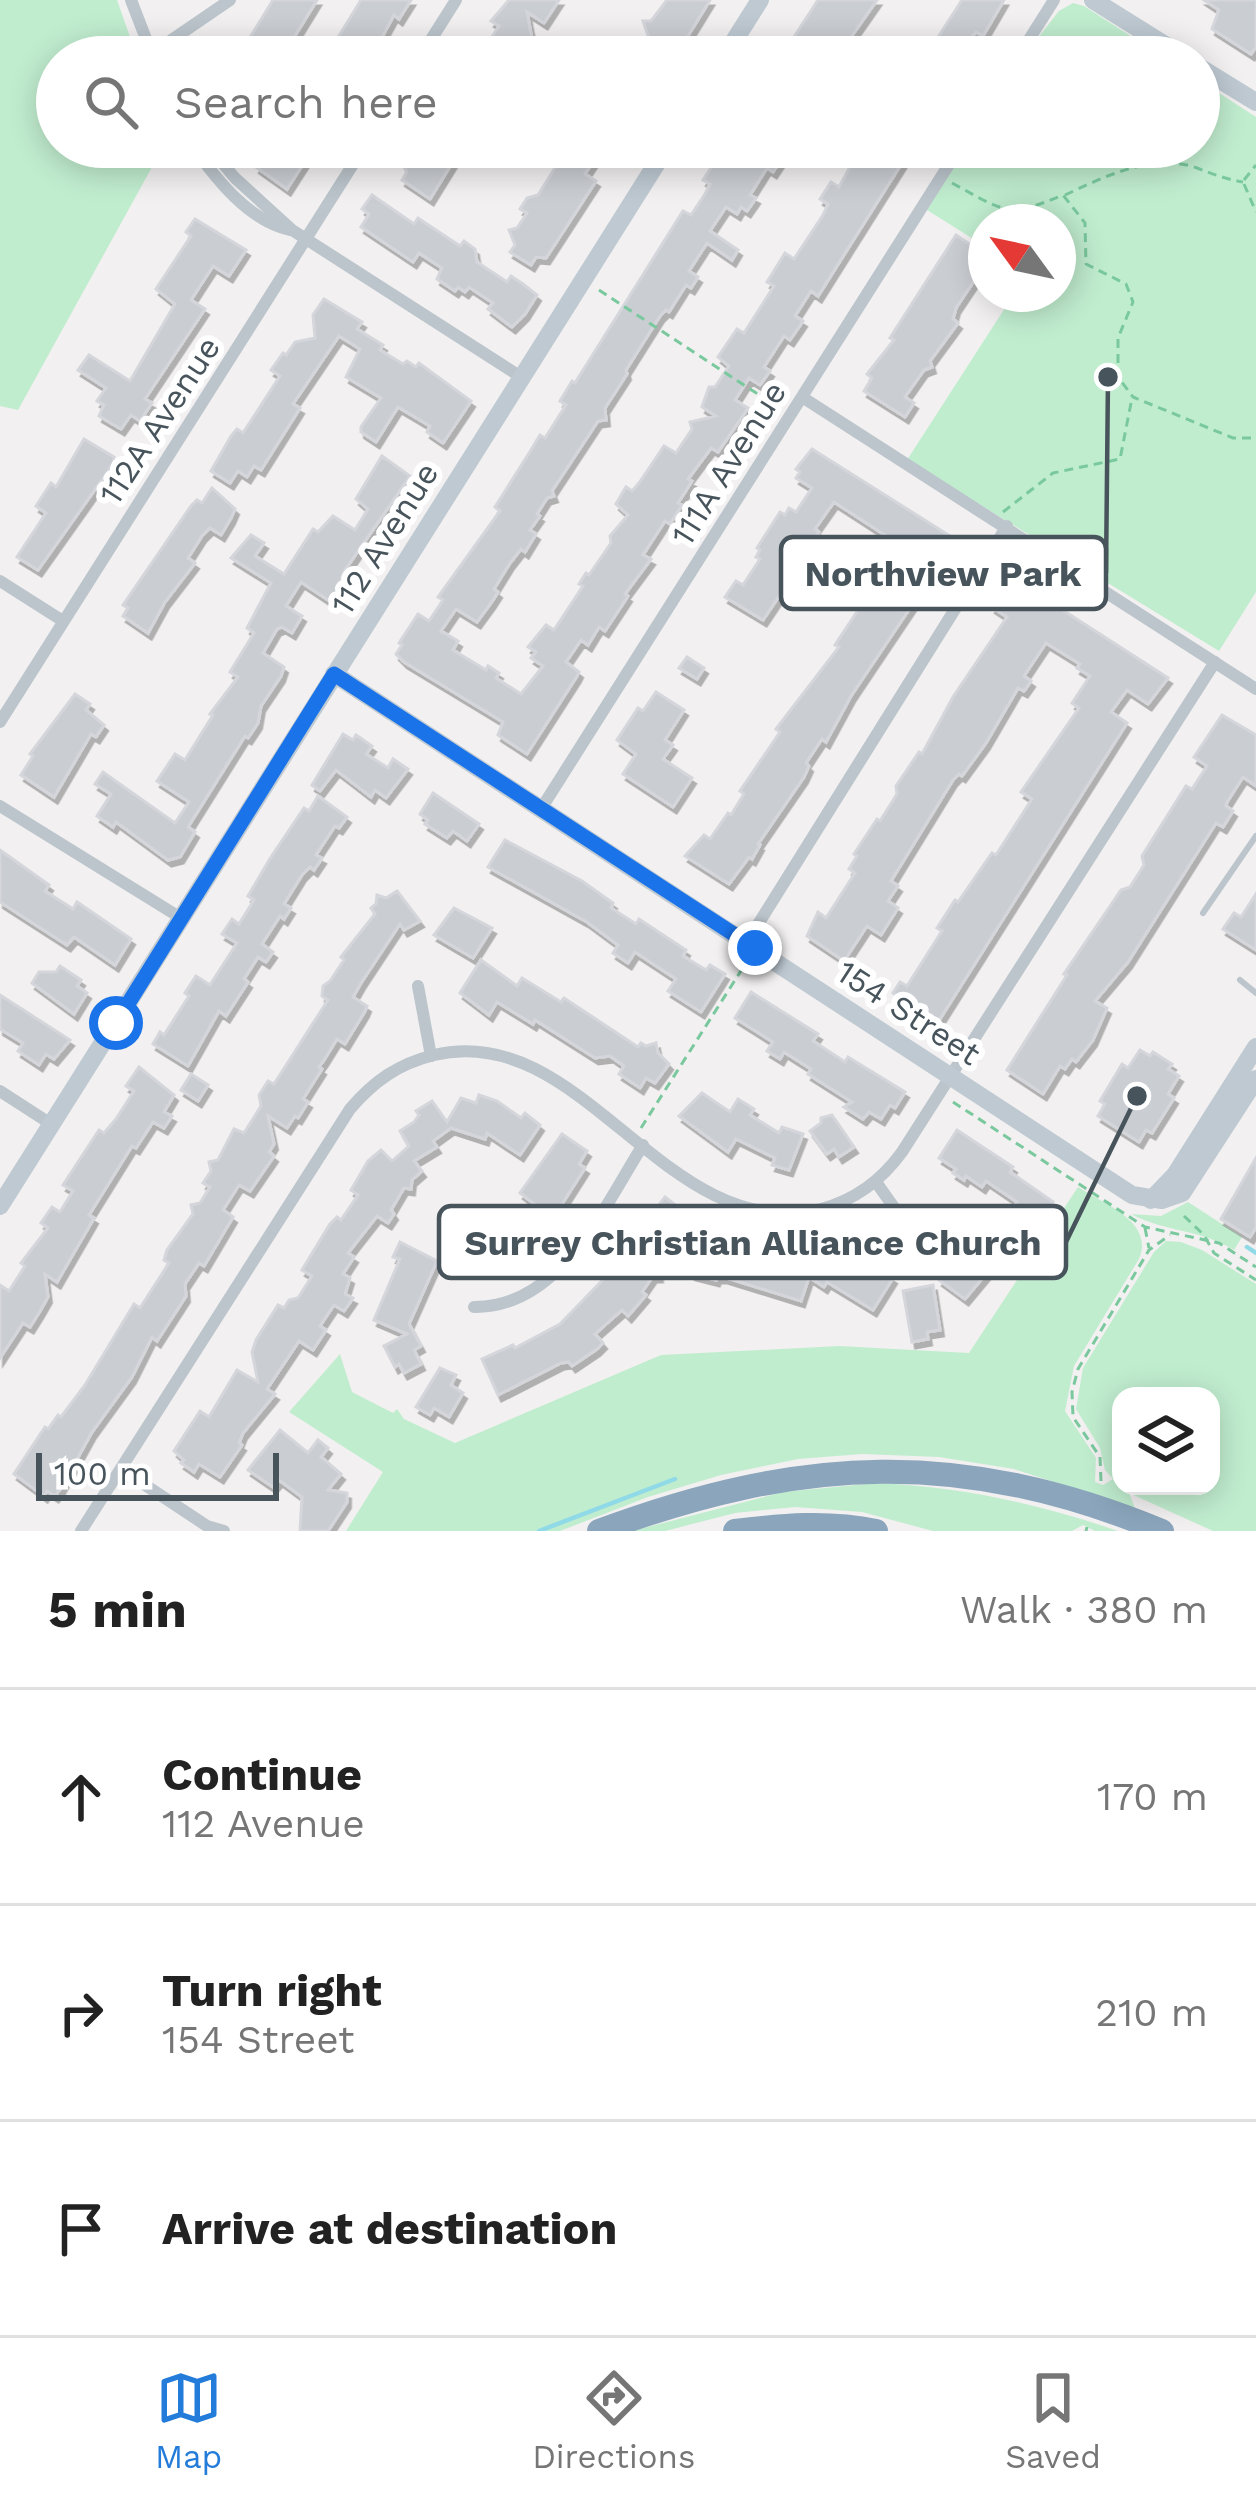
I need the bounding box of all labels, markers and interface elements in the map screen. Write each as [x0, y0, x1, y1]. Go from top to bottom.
search box [36, 36, 1220, 168]
icon: search [78, 69, 144, 135]
text: Search here [174, 76, 438, 129]
north arrow [968, 204, 1076, 312]
street label: 112A Avenue [91, 329, 228, 511]
street label: 111A Avenue [663, 374, 794, 552]
street label: 112 Avenue [322, 455, 446, 621]
callout: Northview Park [781, 537, 1106, 609]
text: Northview Park [805, 553, 1082, 595]
route end [728, 921, 782, 975]
street label: 154 Street [830, 952, 988, 1073]
route start [89, 996, 143, 1050]
callout: Surrey Christian Alliance Church [439, 1206, 1066, 1278]
text: Surrey Christian Alliance Church [464, 1222, 1042, 1264]
map controls [1112, 1387, 1220, 1495]
button: layers [1112, 1387, 1220, 1495]
scale bar [36, 1447, 279, 1500]
text: 100 m [54, 1454, 151, 1493]
text: 5 min [48, 1580, 187, 1639]
text: Walk · 380 m [960, 1587, 1208, 1632]
text: Continue [162, 1748, 362, 1801]
icon: ahead [48, 1764, 114, 1830]
text: 170 m [1097, 1774, 1208, 1819]
text: 112 Avenue [162, 1801, 365, 1846]
text: Turn right [162, 1964, 382, 2017]
icon: right [48, 1980, 114, 2046]
text: 210 m [1095, 1990, 1208, 2035]
text: 154 Street [162, 2017, 354, 2062]
icon: arrive [48, 2196, 114, 2262]
text: Arrive at destination [162, 2202, 617, 2255]
tab: Map [155, 2365, 222, 2476]
tab: Directions [532, 2365, 695, 2476]
tab: Saved [1005, 2365, 1101, 2476]

